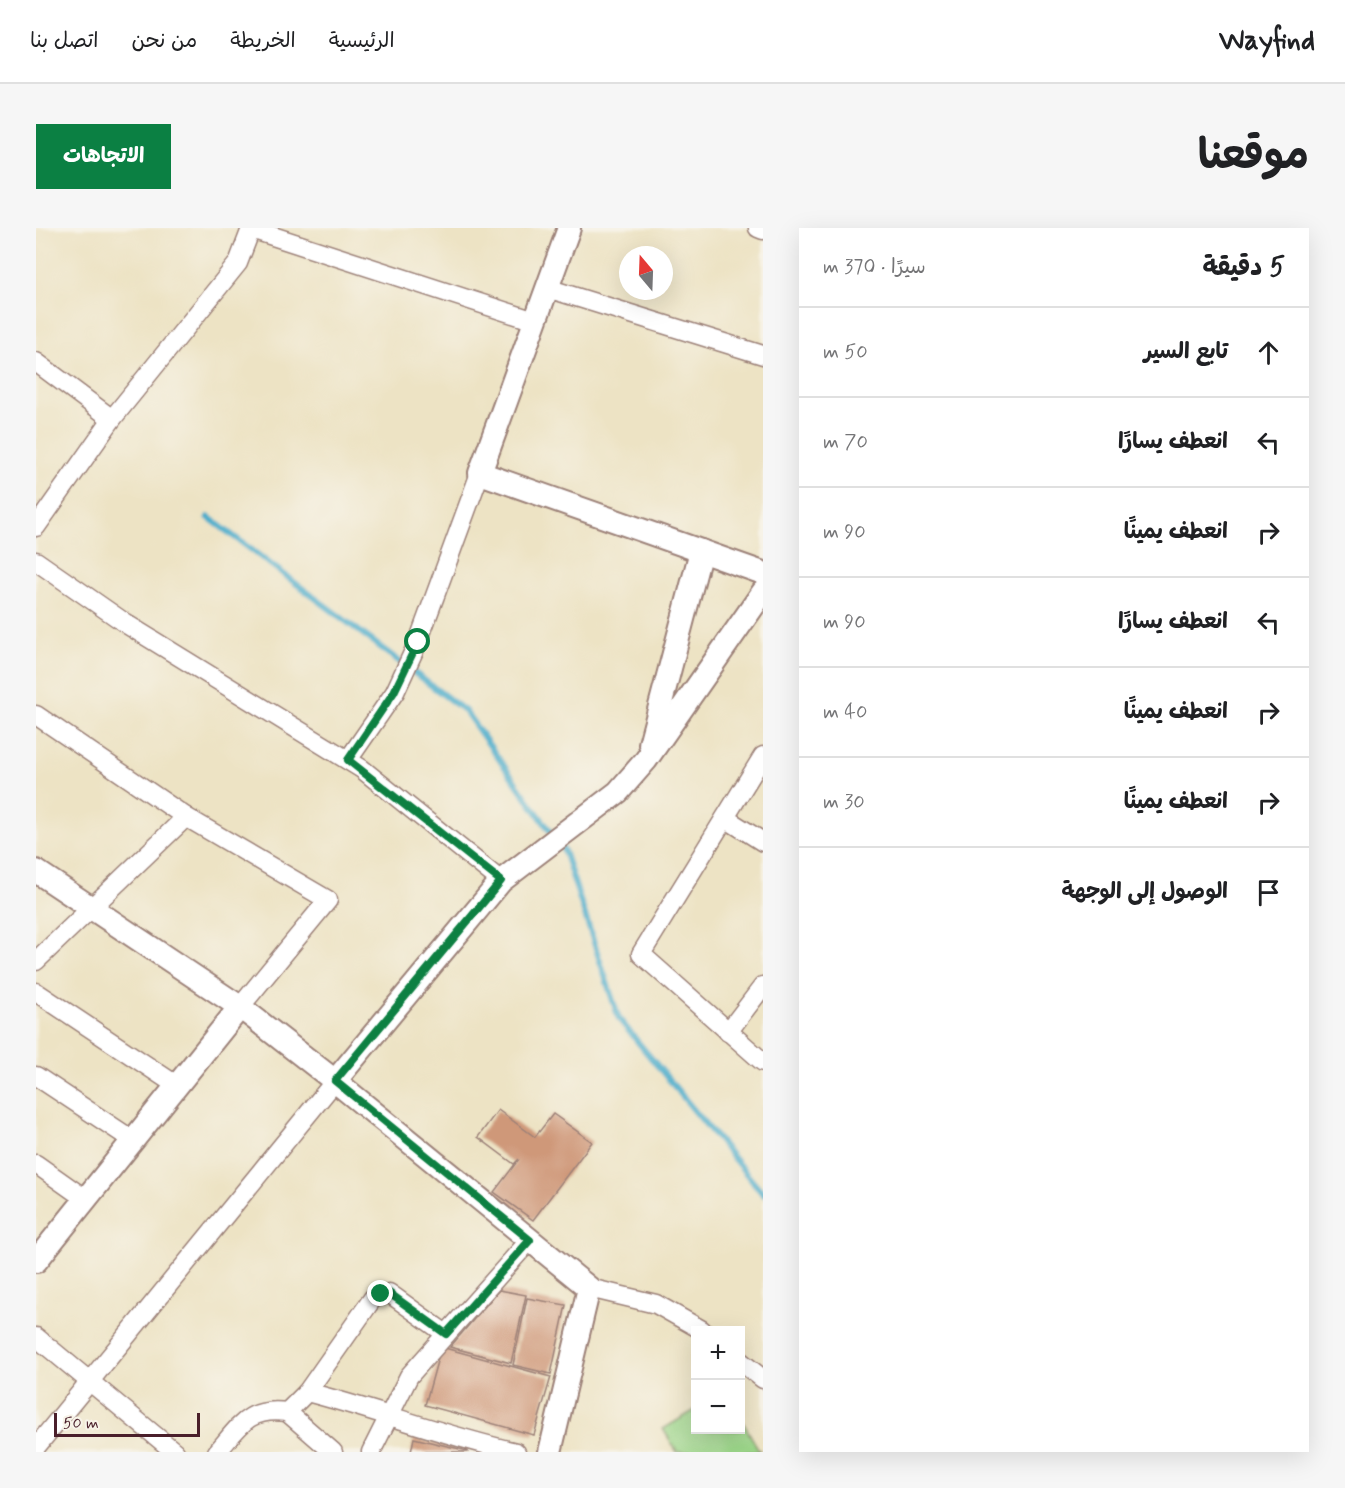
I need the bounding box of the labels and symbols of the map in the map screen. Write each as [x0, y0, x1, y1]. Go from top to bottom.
north arrow [619, 246, 673, 300]
route start [404, 628, 430, 654]
route end [367, 1280, 393, 1306]
scale bar [54, 1410, 200, 1438]

